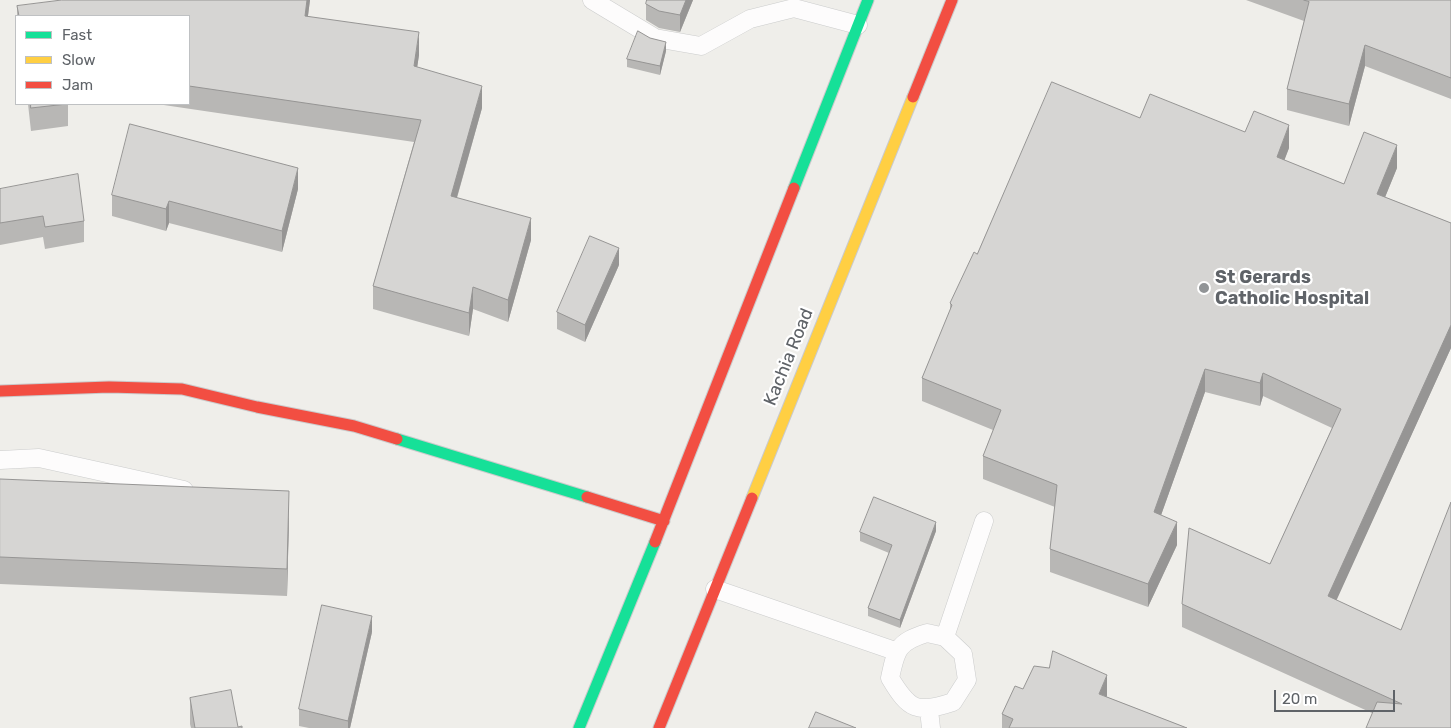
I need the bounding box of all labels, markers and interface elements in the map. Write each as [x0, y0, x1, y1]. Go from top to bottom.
legend [15, 15, 190, 105]
text: Fast [62, 26, 92, 44]
text: Slow [62, 51, 95, 69]
text: Jam [62, 76, 93, 94]
place label: St Gerards Catholic Hospital [1215, 267, 1369, 310]
marker: St Gerards Catholic Hospital [1197, 281, 1211, 295]
street label: Kachia Road [760, 305, 818, 409]
scale bar [1276, 680, 1397, 712]
text: 20 m [1282, 690, 1317, 708]

